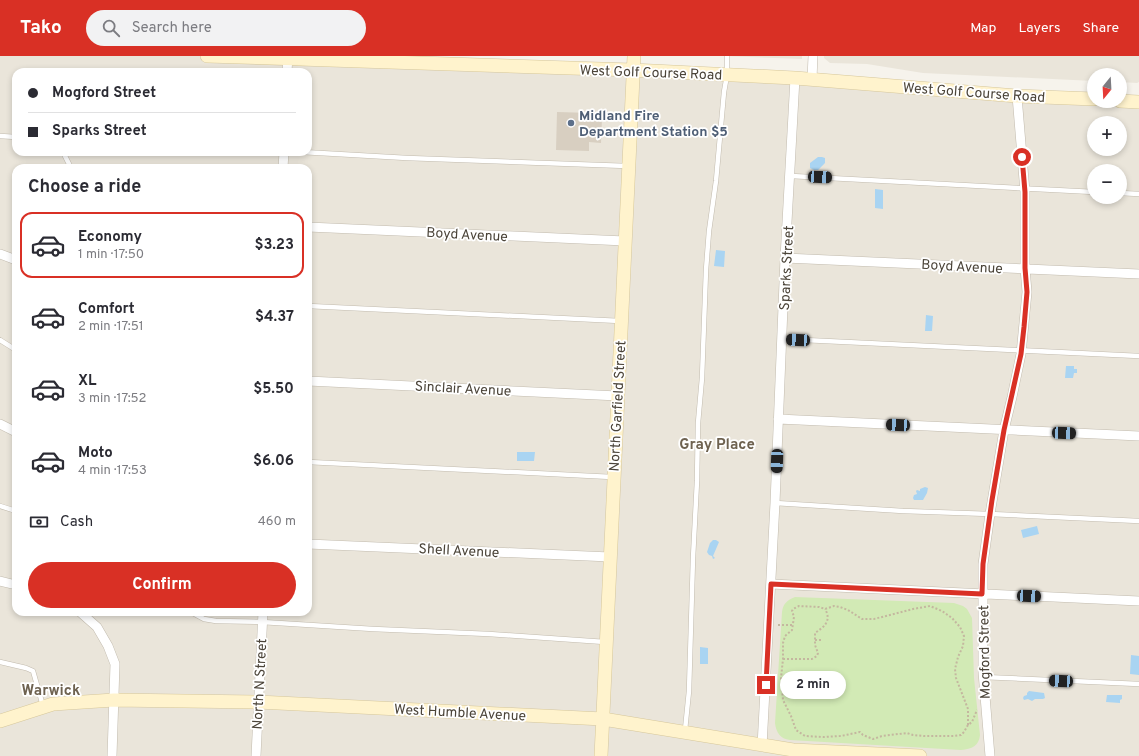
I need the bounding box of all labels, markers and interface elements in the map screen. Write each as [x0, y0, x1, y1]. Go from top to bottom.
search box [86, 10, 366, 46]
text: Tako [20, 16, 62, 40]
icon: search [100, 17, 122, 39]
text: Search here [132, 19, 212, 38]
text: Map [970, 20, 996, 37]
text: Layers [1018, 20, 1060, 37]
text: Share [1082, 20, 1119, 37]
street label: West Golf Course Road [579, 63, 723, 84]
north arrow [1087, 68, 1127, 108]
map controls [1087, 68, 1127, 204]
street label: West Golf Course Road [902, 80, 1046, 107]
text: Mogford Street [52, 84, 156, 103]
place label: Midland Fire Department Station $5 [579, 108, 728, 141]
button: + [1087, 116, 1127, 156]
marker: Midland Fire Department Station $5 [566, 118, 576, 128]
text: Sparks Street [52, 122, 147, 141]
route start [1013, 148, 1031, 166]
button: − [1087, 164, 1127, 204]
car [808, 170, 832, 184]
text: Choose a ride [28, 176, 141, 199]
street label: Boyd Avenue [426, 225, 508, 246]
street label: Sparks Street [777, 225, 798, 311]
icon: car [30, 227, 66, 263]
text: Economy [78, 228, 142, 247]
text: $3.23 [254, 236, 294, 255]
text: 1 min · 17:50 [78, 247, 144, 263]
street label: Boyd Avenue [921, 257, 1003, 278]
icon: car [30, 299, 66, 335]
text: Comfort [78, 300, 135, 319]
text: $4.37 [255, 308, 294, 327]
text: 2 min · 17:51 [78, 319, 144, 335]
car [786, 333, 810, 347]
street label: North Garfield Street [607, 340, 630, 472]
icon: car [30, 371, 66, 407]
text: XL [78, 372, 96, 391]
street label: Sinclair Avenue [414, 378, 512, 401]
text: $5.50 [253, 380, 294, 399]
text: 3 min · 17:52 [78, 391, 147, 407]
car [886, 418, 910, 432]
car [1052, 427, 1076, 439]
district label: Gray Place [679, 436, 755, 455]
icon: car [30, 443, 66, 479]
text: Moto [78, 444, 113, 463]
car [771, 449, 783, 473]
text: $6.06 [253, 452, 294, 471]
text: 4 min · 17:53 [78, 463, 147, 479]
icon: cash [28, 511, 50, 533]
text: Cash [60, 513, 93, 532]
text: 460 m [258, 514, 296, 530]
street label: Shell Avenue [418, 541, 500, 562]
button: Confirm [28, 562, 296, 608]
car [1017, 589, 1041, 603]
street label: Mogford Street [976, 605, 995, 699]
street label: North N Street [250, 638, 271, 730]
callout: 2 min [780, 671, 846, 699]
car [1049, 674, 1073, 688]
route end [757, 676, 775, 694]
text: 2 min [796, 677, 830, 693]
district label: Warwick [22, 682, 80, 701]
street label: West Humble Avenue [394, 702, 526, 725]

